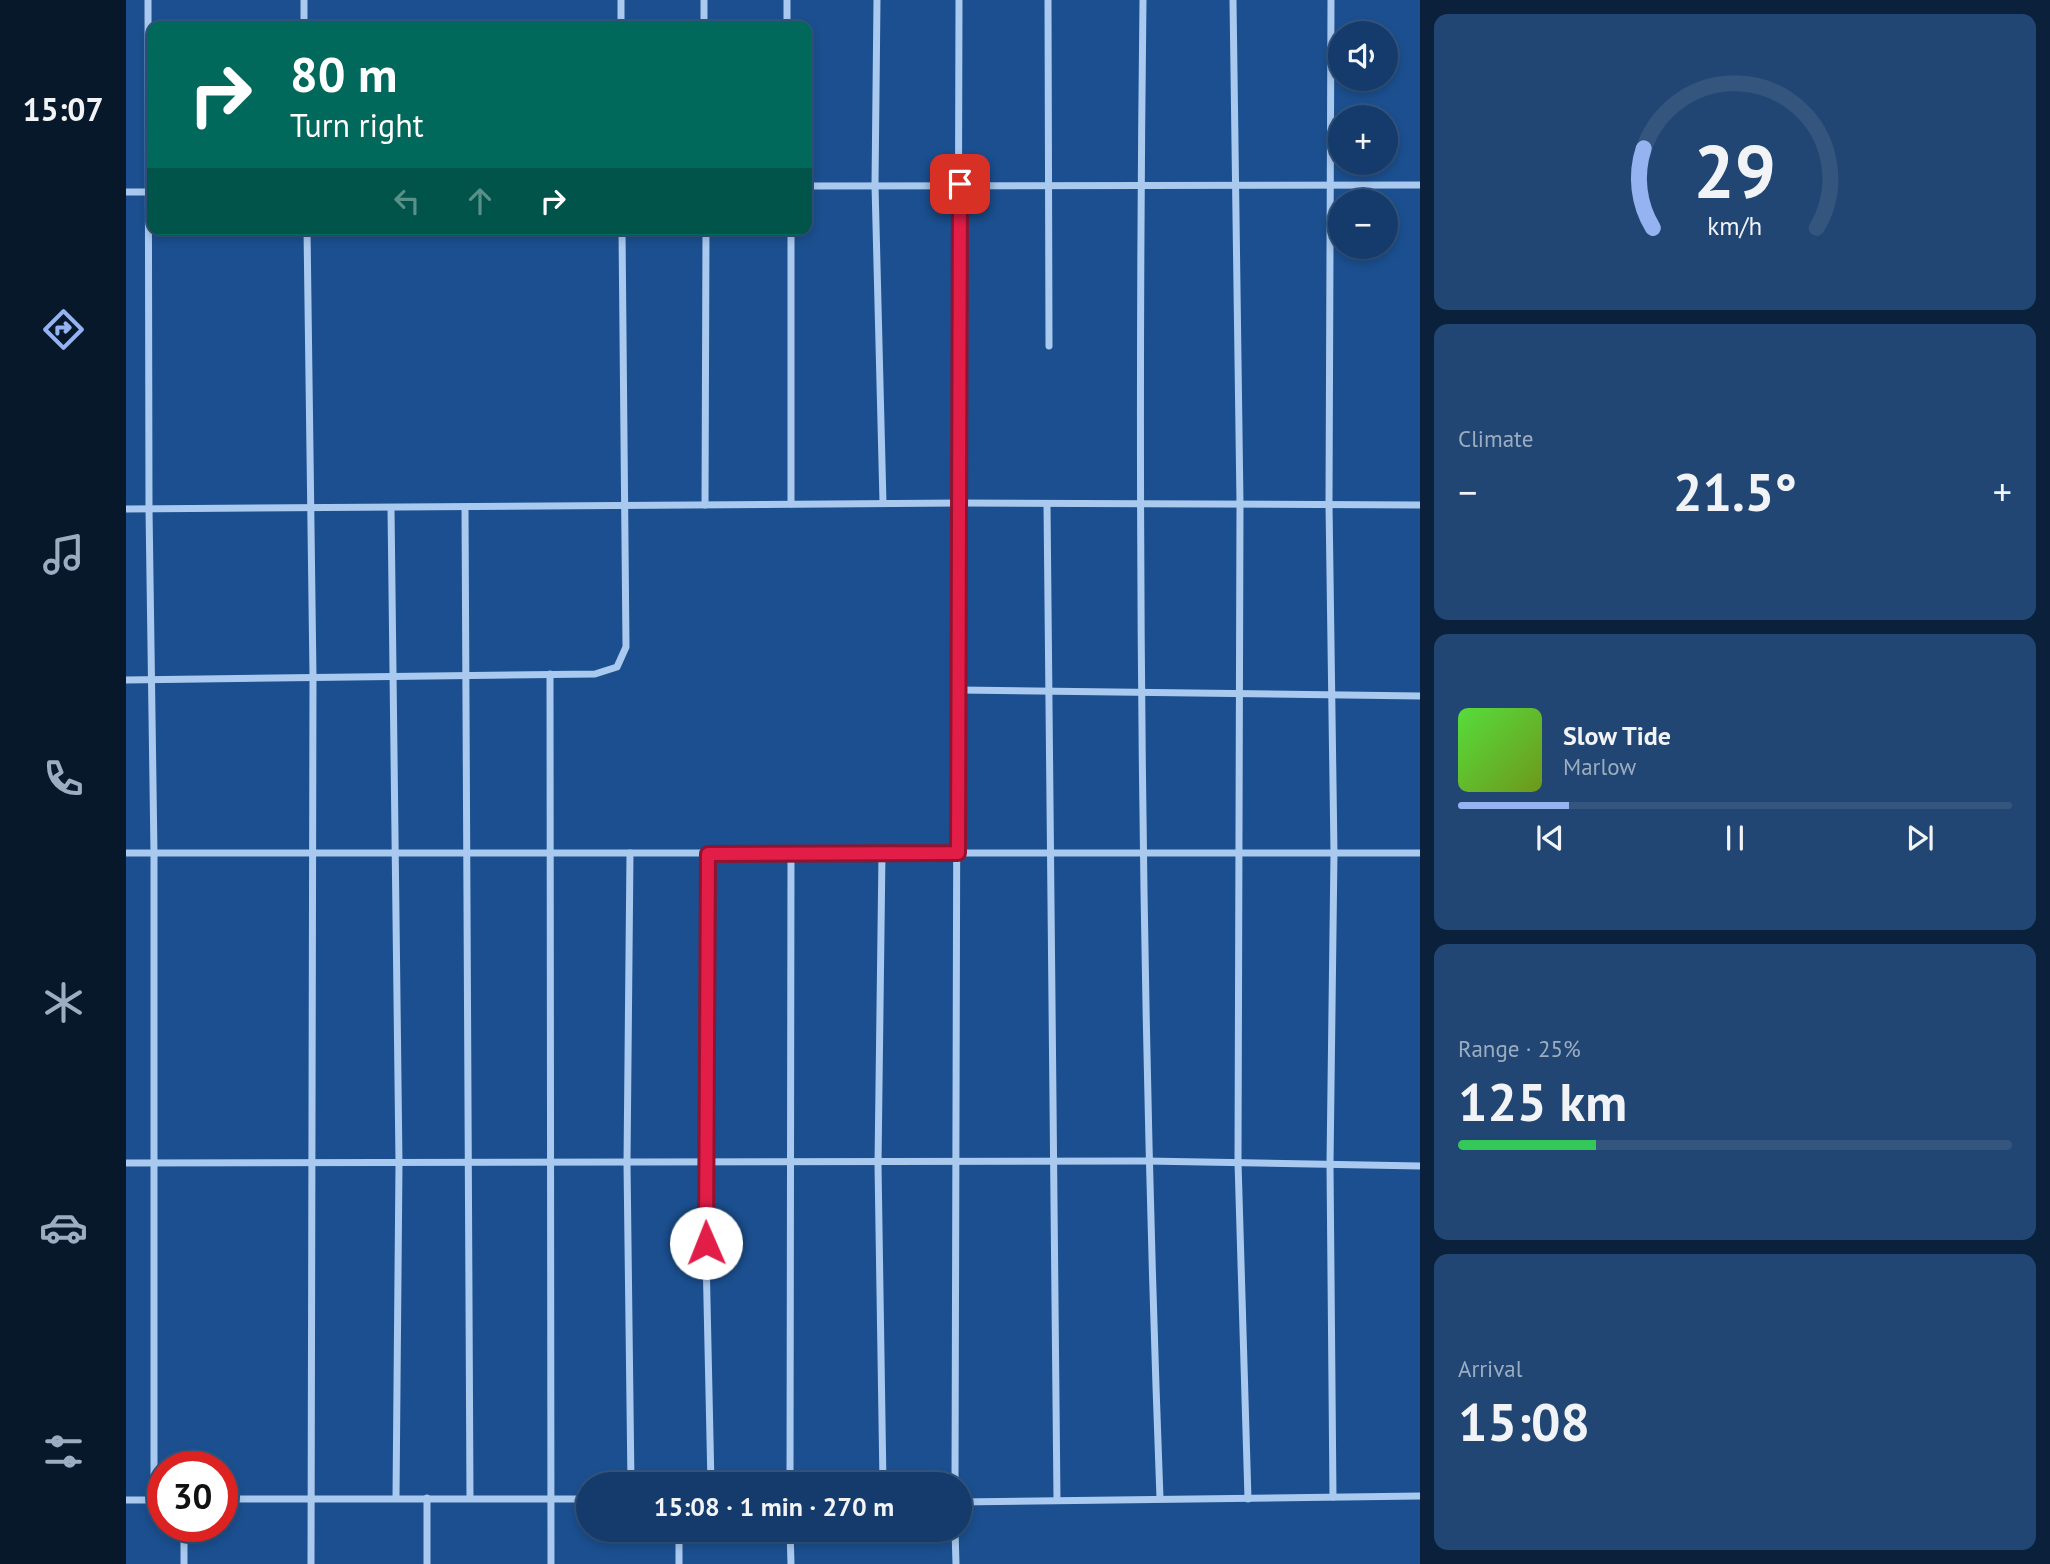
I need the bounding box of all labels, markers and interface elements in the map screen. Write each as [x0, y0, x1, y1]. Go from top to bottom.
map controls [1328, 21, 1398, 259]
button: sound [1328, 21, 1398, 91]
text: 80 m [290, 42, 397, 106]
icon: right [175, 49, 266, 140]
text: 15:07 [22, 88, 104, 130]
text: Turn right [290, 104, 424, 146]
button: + [1328, 105, 1398, 175]
text: 29 [1694, 124, 1776, 218]
pin [930, 154, 990, 214]
icon: arrive [941, 165, 979, 203]
icon: left [388, 182, 426, 220]
icon: ahead [461, 182, 499, 220]
icon: right [534, 182, 572, 220]
button: − [1328, 189, 1398, 259]
text: km/h [1708, 210, 1762, 242]
icon: directions [39, 305, 88, 354]
text: Climate [1458, 424, 1533, 453]
text: 21.5° [1673, 458, 1797, 525]
text: − [1458, 467, 1477, 516]
text: + [1993, 467, 2012, 516]
icon: music [39, 530, 88, 579]
text: Slow Tide [1563, 719, 1671, 752]
text: Marlow [1563, 752, 1636, 781]
icon: phone [39, 754, 88, 803]
icon: previous [1531, 819, 1569, 857]
icon: pause [1716, 819, 1754, 857]
icon: next [1901, 819, 1939, 857]
icon: climate [39, 978, 88, 1027]
text: Range · 25% [1458, 1034, 1581, 1063]
text: 125 km [1458, 1068, 1627, 1135]
icon: car [39, 1203, 88, 1252]
position arrow [669, 1206, 743, 1280]
text: Arrival [1458, 1354, 1522, 1383]
text: 15:08 [1458, 1388, 1590, 1455]
icon: filters [39, 1427, 88, 1476]
speed limit sign: 30 [147, 1451, 238, 1542]
text: 15:08 · 1 min · 270 m [654, 1490, 894, 1523]

